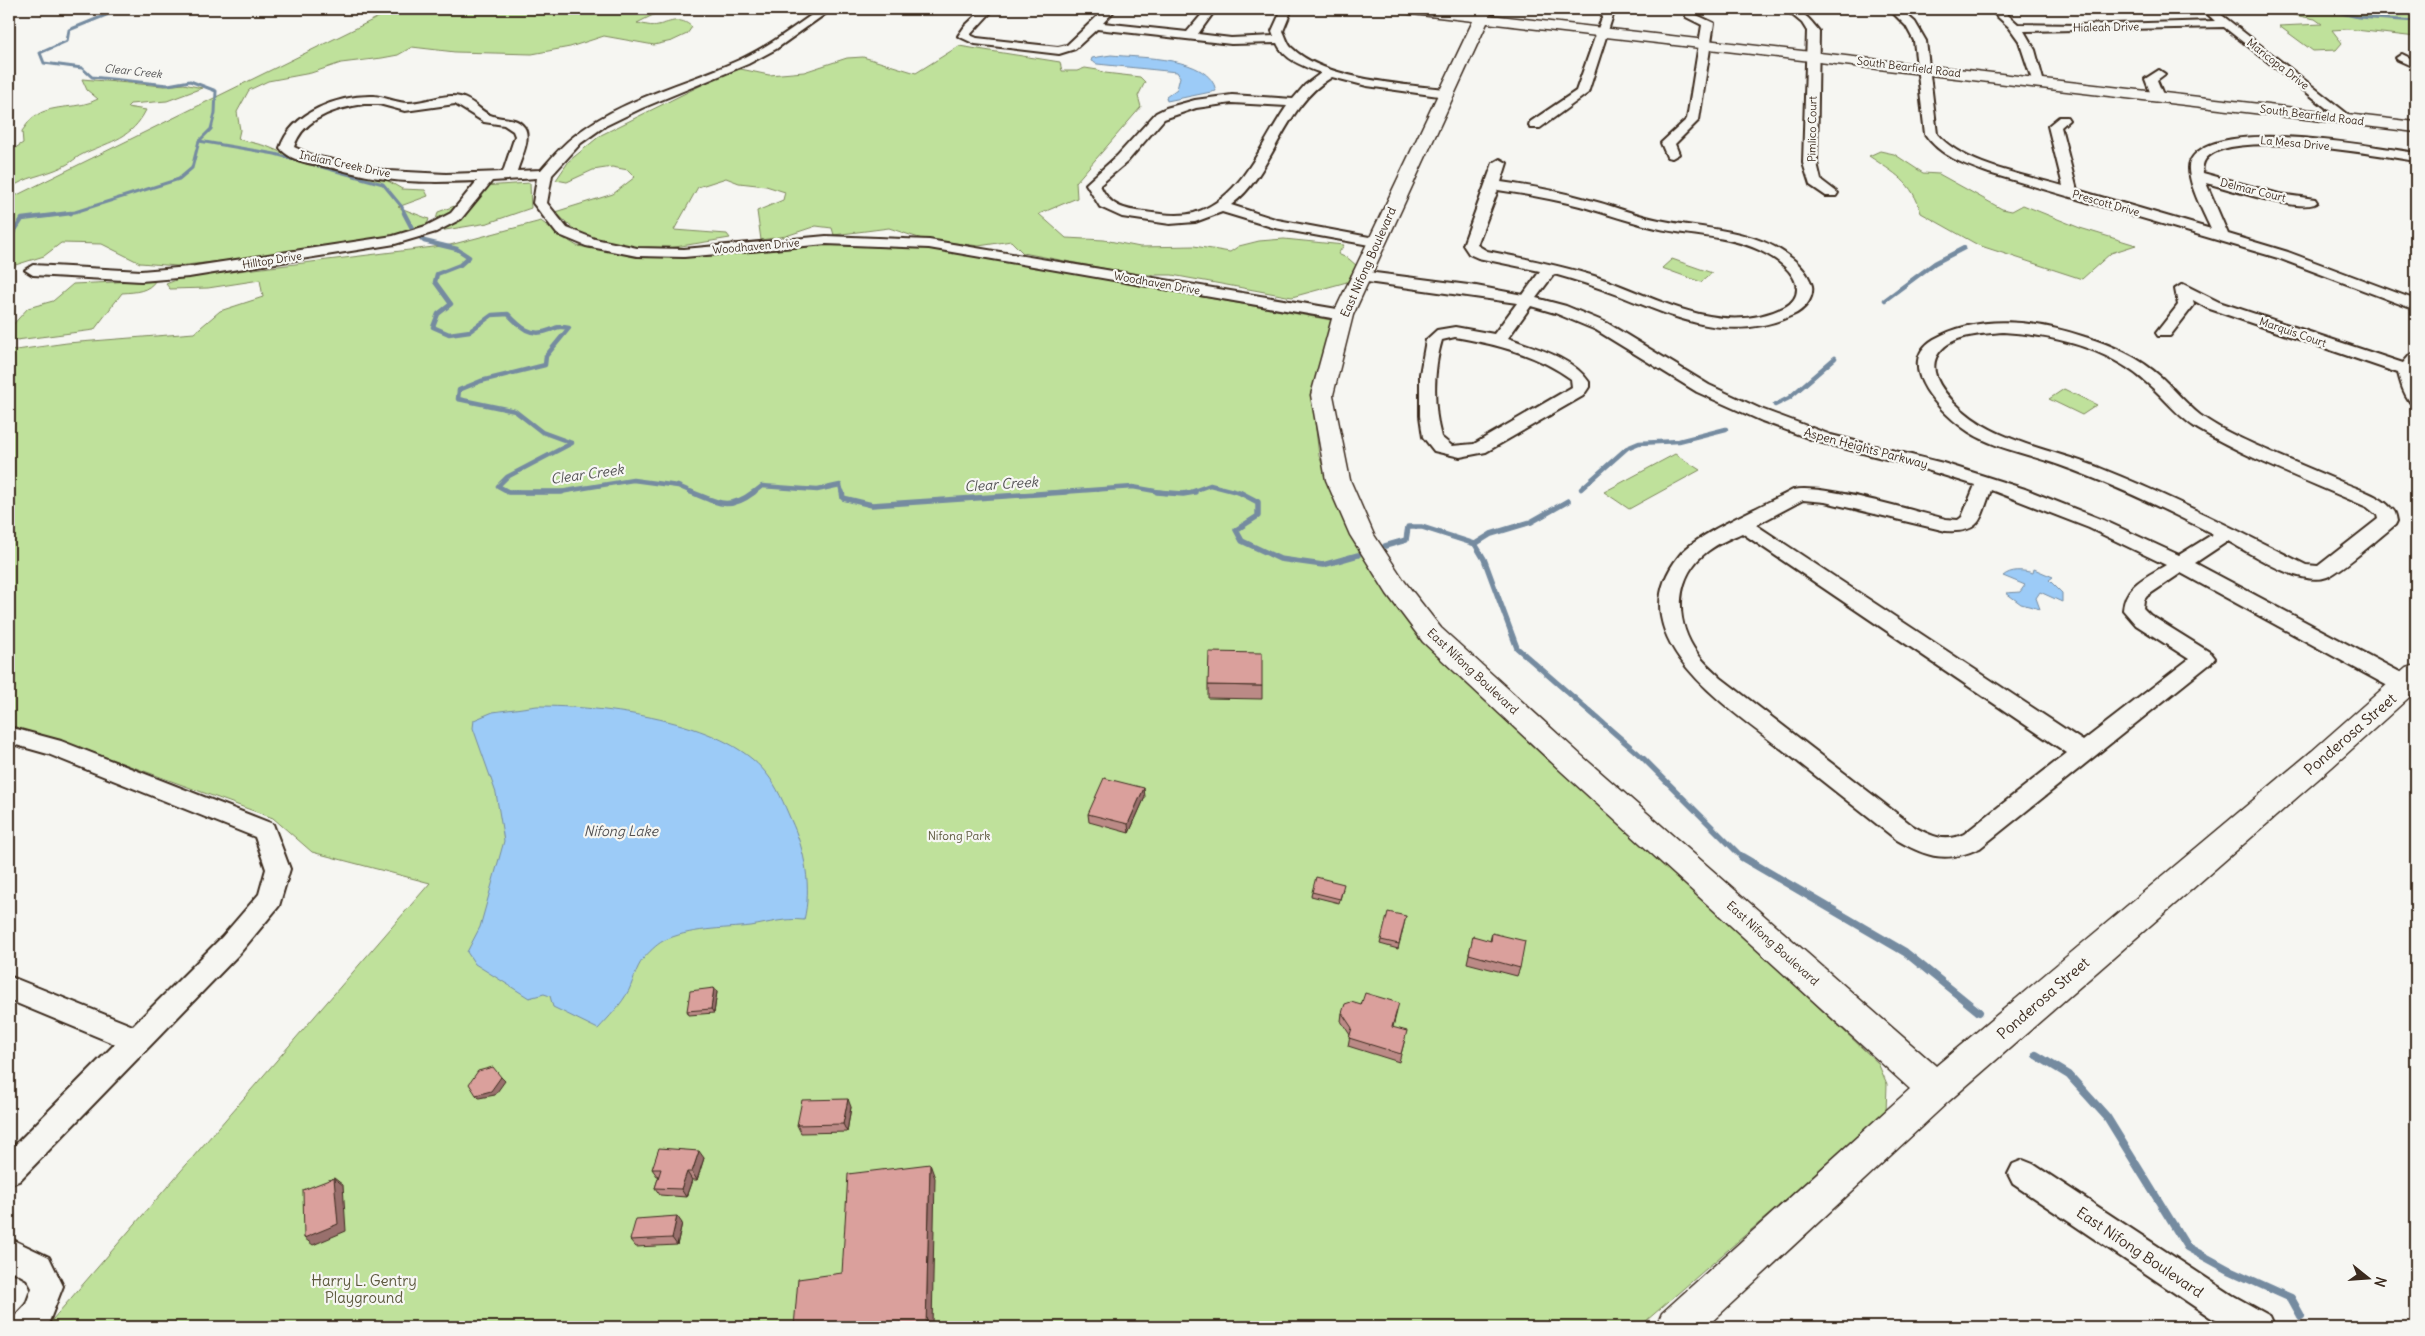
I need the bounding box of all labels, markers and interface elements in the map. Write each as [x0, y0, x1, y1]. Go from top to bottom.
street label: Hialeah Drive [2073, 19, 2139, 35]
street label: Maricopa Drive [2244, 35, 2312, 93]
street label: South Bearfield Road [1856, 54, 1962, 80]
water label: Clear Creek [104, 61, 164, 81]
street label: Pimlico Court [1804, 96, 1820, 162]
street label: South Bearfield Road [2259, 102, 2365, 128]
street label: La Mesa Drive [2260, 133, 2330, 153]
street label: Indian Creek Drive [298, 148, 392, 181]
street label: Delmar Court [2219, 175, 2288, 205]
street label: Prescott Drive [2071, 187, 2141, 219]
street label: East Nifong Boulevard [1337, 204, 1399, 320]
street label: Woodhaven Drive [712, 235, 800, 257]
street label: Hilltop Drive [241, 248, 303, 272]
street label: Woodhaven Drive [1113, 269, 1201, 297]
street label: Marquis Court [2258, 314, 2329, 350]
street label: Aspen Heights Parkway [1802, 424, 1930, 472]
water label: Clear Creek [549, 460, 626, 488]
water label: Clear Creek [964, 472, 1039, 496]
street label: East Nifong Boulevard [1424, 625, 1522, 717]
street label: Ponderosa Street [2300, 689, 2400, 779]
water label: Nifong Lake [584, 822, 660, 840]
park label: Nifong Park [928, 828, 990, 843]
street label: East Nifong Boulevard [1724, 898, 1822, 988]
street label: Ponderosa Street [1993, 953, 2093, 1043]
street label: East Nifong Boulevard [2073, 1202, 2207, 1302]
north arrow [2342, 1254, 2392, 1304]
park label: Harry L. Gentry Playground [311, 1271, 417, 1307]
text: N [2370, 1275, 2390, 1289]

